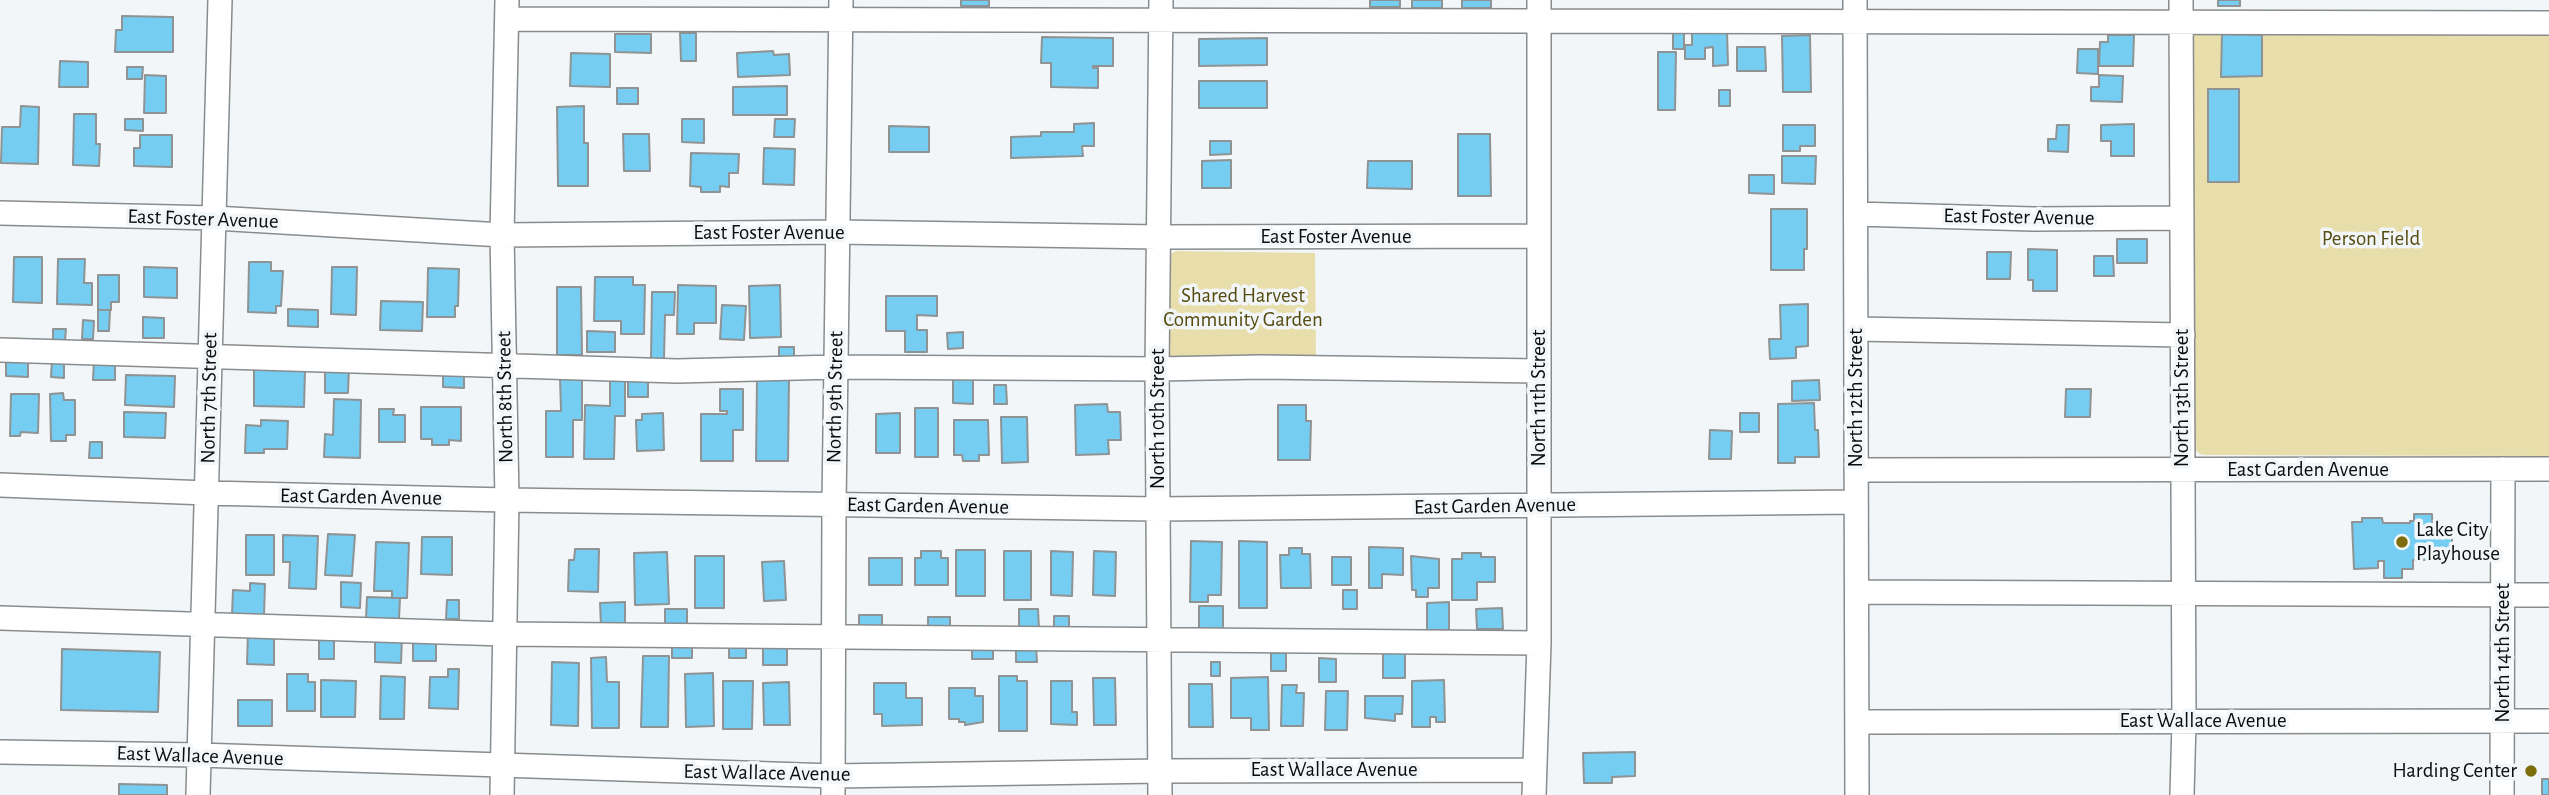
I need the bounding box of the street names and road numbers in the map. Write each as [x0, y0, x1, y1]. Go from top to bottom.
street label: East Foster Avenue [1943, 203, 2095, 231]
street label: East Foster Avenue [127, 204, 279, 234]
street label: East Foster Avenue [693, 220, 845, 246]
street label: East Foster Avenue [1260, 224, 1412, 250]
street label: North 12th Street [1843, 328, 1869, 468]
street label: North 13th Street [2169, 329, 2195, 467]
street label: North 11th Street [1526, 330, 1552, 466]
street label: North 8th Street [491, 331, 519, 463]
street label: North 9th Street [821, 331, 849, 463]
street label: North 7th Street [195, 332, 223, 464]
street label: North 10th Street [1145, 349, 1171, 489]
street label: East Garden Avenue [2227, 457, 2389, 483]
street label: East Garden Avenue [280, 483, 442, 511]
street label: East Garden Avenue [847, 492, 1009, 520]
street label: East Garden Avenue [1414, 492, 1576, 520]
street label: North 14th Street [2490, 583, 2516, 723]
street label: East Wallace Avenue [2119, 708, 2287, 734]
street label: East Wallace Avenue [116, 740, 284, 772]
street label: East Wallace Avenue [1250, 757, 1418, 783]
street label: East Wallace Avenue [683, 759, 851, 787]

